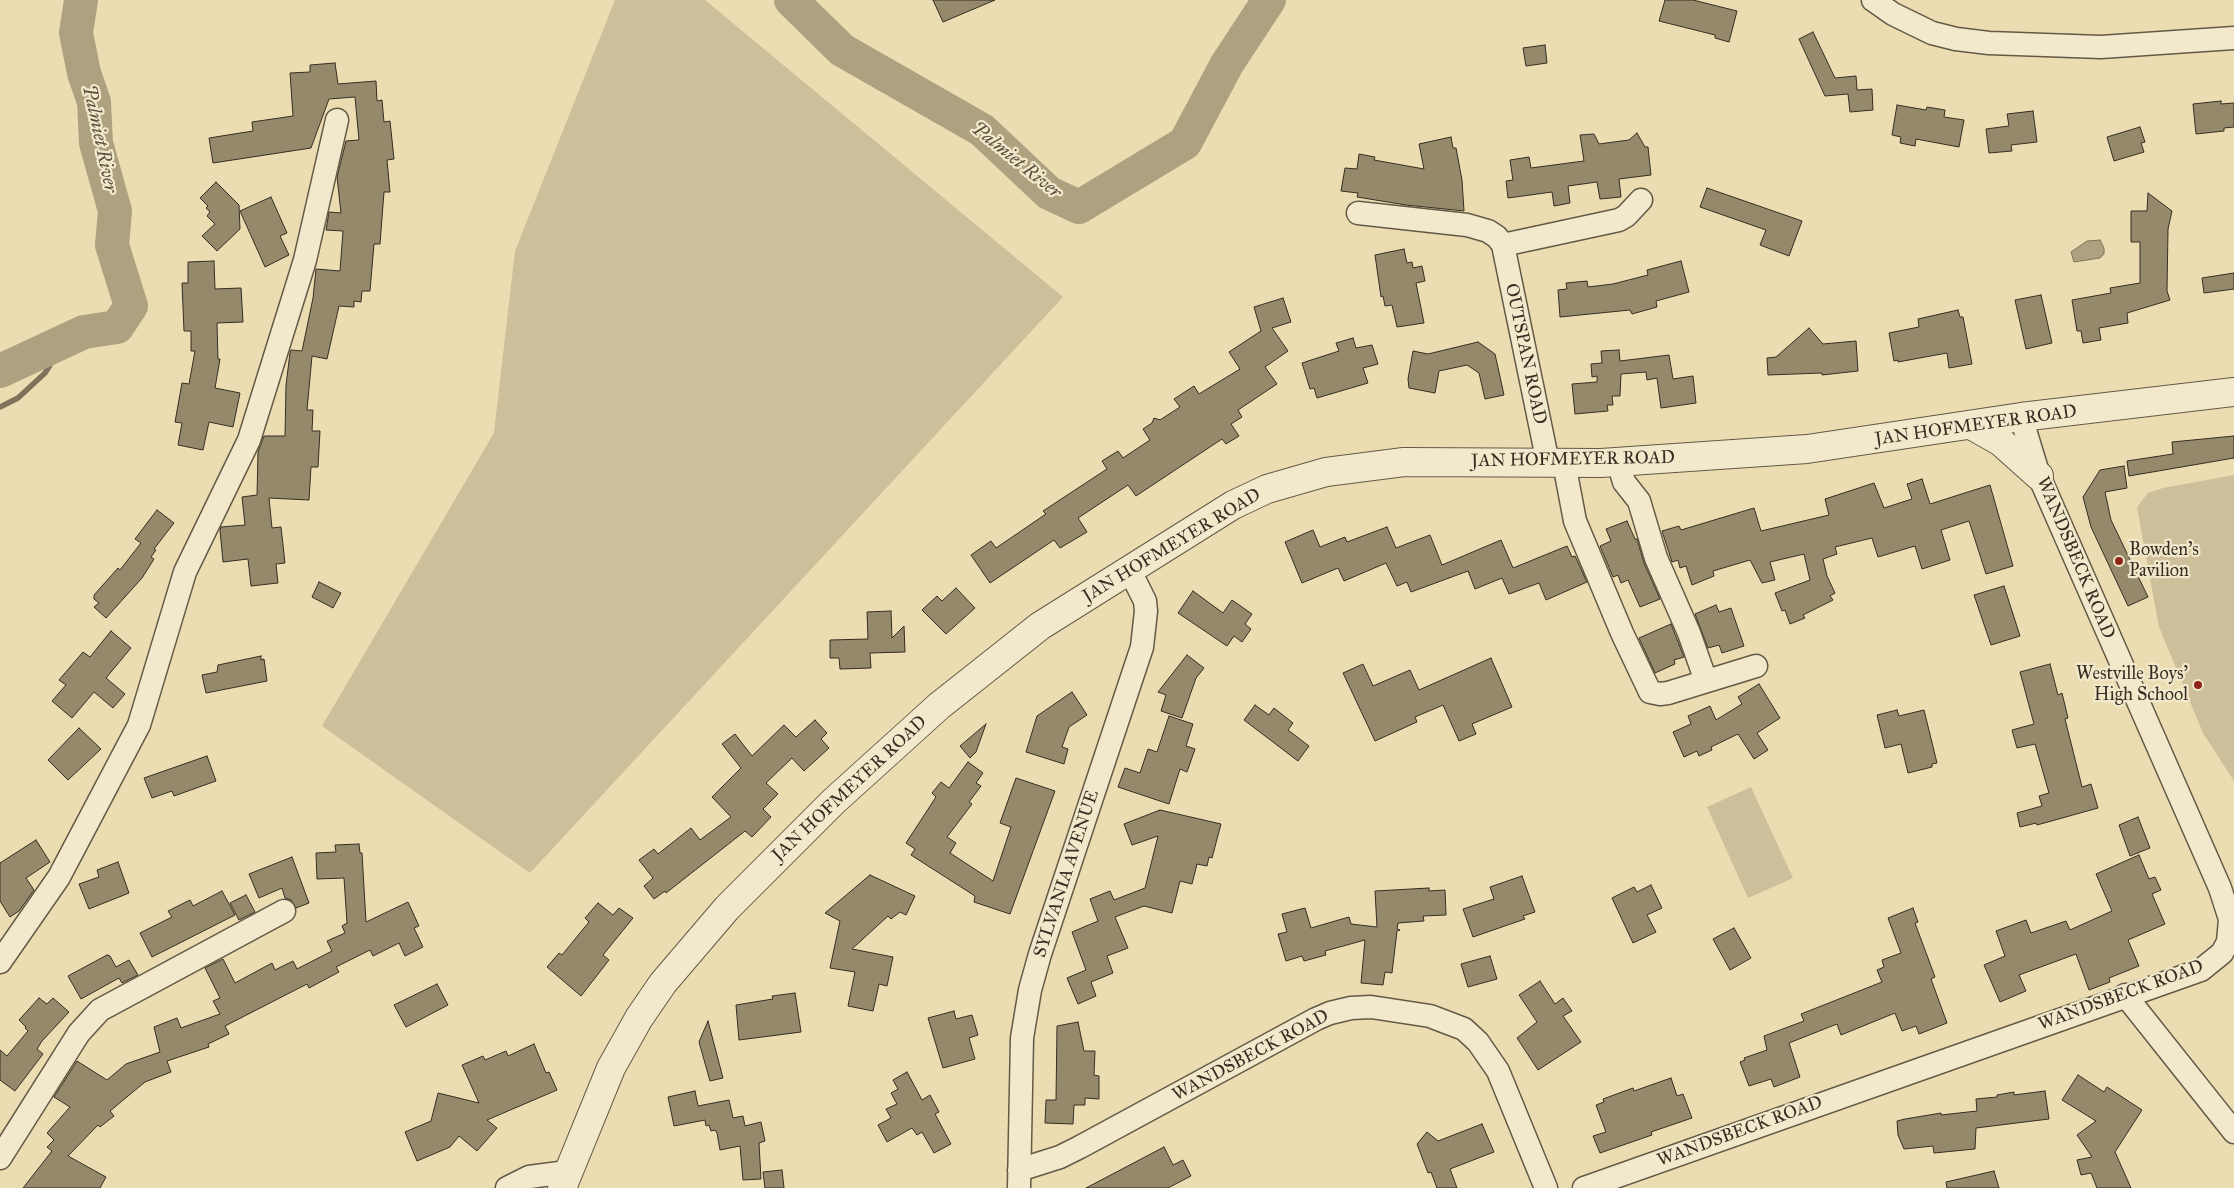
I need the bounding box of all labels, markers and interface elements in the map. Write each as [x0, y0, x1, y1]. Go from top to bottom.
water label: Palmiet River [76, 83, 122, 195]
water label: Palmiet River [966, 118, 1066, 204]
street label: OUTSPAN ROAD [1500, 281, 1550, 427]
street label: JAN HOFMEYER ROAD [1874, 401, 2078, 451]
street label: JAN HOFMEYER ROAD [1471, 447, 1675, 473]
street label: WANDSBECK ROAD [2031, 474, 2119, 642]
street label: JAN HOFMEYER ROAD [1079, 484, 1265, 608]
place label: Bowden’s Pavilion [2129, 540, 2199, 582]
marker: Bowden’s Pavilion [2113, 555, 2125, 567]
place label: Westville Boys' High School [2076, 664, 2188, 706]
marker: Westville Boys' High School [2192, 679, 2204, 691]
street label: JAN HOFMEYER ROAD [768, 712, 932, 866]
street label: SYLVANIA AVENUE [1030, 788, 1104, 960]
street label: WANDSBECK ROAD [2036, 956, 2206, 1036]
street label: WANDSBECK ROAD [1169, 1006, 1333, 1106]
street label: WANDSBECK ROAD [1655, 1092, 1825, 1172]

